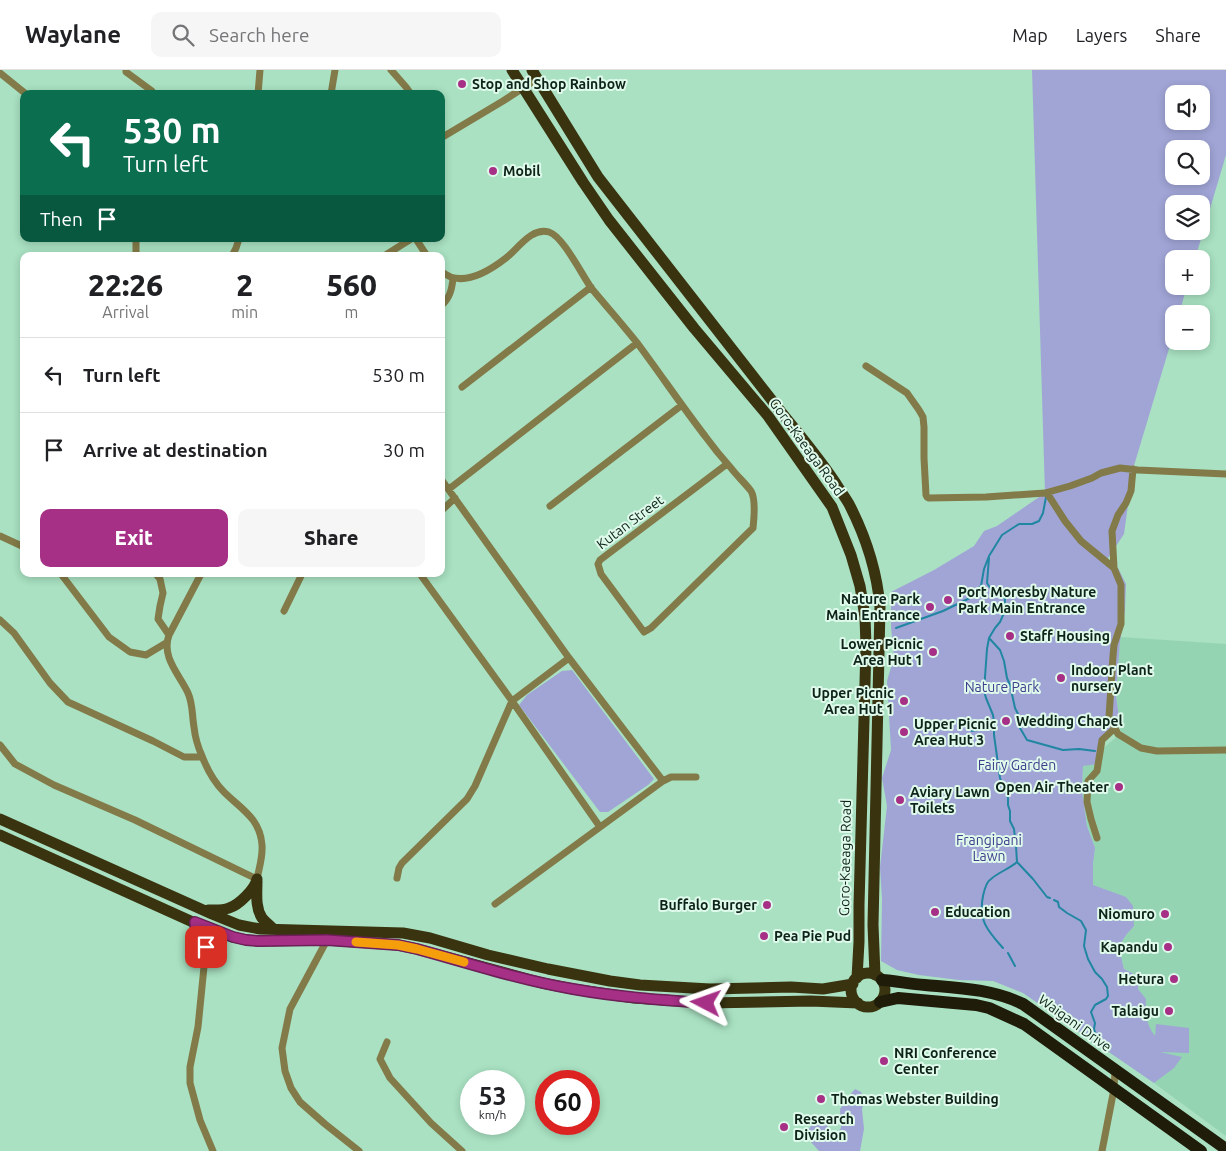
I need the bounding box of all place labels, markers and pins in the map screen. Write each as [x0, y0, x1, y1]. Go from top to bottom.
place label: Stop and Shop Rainbow [472, 76, 626, 92]
marker: Stop and Shop Rainbow [456, 78, 468, 90]
place label: Mobil [503, 163, 540, 179]
marker: Mobil [487, 165, 499, 177]
place label: Port Moresby Nature Park Main Entrance [958, 584, 1096, 616]
place label: Nature Park Main Entrance [826, 591, 920, 623]
marker: Port Moresby Nature Park Main Entrance [942, 594, 954, 606]
marker: Nature Park Main Entrance [924, 601, 936, 613]
place label: Staff Housing [1020, 628, 1110, 644]
marker: Staff Housing [1004, 630, 1016, 642]
place label: Lower Picnic Area Hut 1 [840, 636, 923, 668]
marker: Lower Picnic Area Hut 1 [927, 646, 939, 658]
place label: Indoor Plant nursery [1071, 662, 1153, 694]
marker: Indoor Plant nursery [1055, 672, 1067, 684]
place label: Upper Picnic Area Hut 1 [812, 685, 894, 717]
marker: Upper Picnic Area Hut 1 [898, 695, 910, 707]
place label: Wedding Chapel [1016, 713, 1123, 729]
marker: Wedding Chapel [1000, 715, 1012, 727]
place label: Upper Picnic Area Hut 3 [914, 716, 996, 748]
marker: Upper Picnic Area Hut 3 [898, 726, 910, 738]
place label: Open Air Theater [995, 779, 1109, 795]
marker: Open Air Theater [1113, 781, 1125, 793]
place label: Aviary Lawn Toilets [910, 784, 990, 816]
marker: Aviary Lawn Toilets [894, 794, 906, 806]
place label: Buffalo Burger [659, 897, 757, 913]
marker: Buffalo Burger [761, 899, 773, 911]
place label: Education [945, 904, 1011, 920]
marker: Education [929, 906, 941, 918]
place label: Niomuro [1098, 906, 1155, 922]
marker: Niomuro [1159, 908, 1171, 920]
pin [185, 926, 227, 968]
place label: Pea Pie Pud [774, 928, 851, 944]
marker: Pea Pie Pud [758, 930, 770, 942]
place label: Kapandu [1100, 939, 1158, 955]
marker: Kapandu [1162, 941, 1174, 953]
place label: Hetura [1118, 971, 1164, 987]
marker: Hetura [1168, 973, 1180, 985]
place label: Talaigu [1112, 1003, 1159, 1019]
marker: Talaigu [1163, 1005, 1175, 1017]
place label: NRI Conference Center [894, 1045, 997, 1077]
marker: NRI Conference Center [878, 1055, 890, 1067]
place label: Thomas Webster Building [831, 1091, 999, 1107]
marker: Thomas Webster Building [815, 1093, 827, 1105]
place label: Research Division [794, 1111, 854, 1143]
marker: Research Division [778, 1121, 790, 1133]

